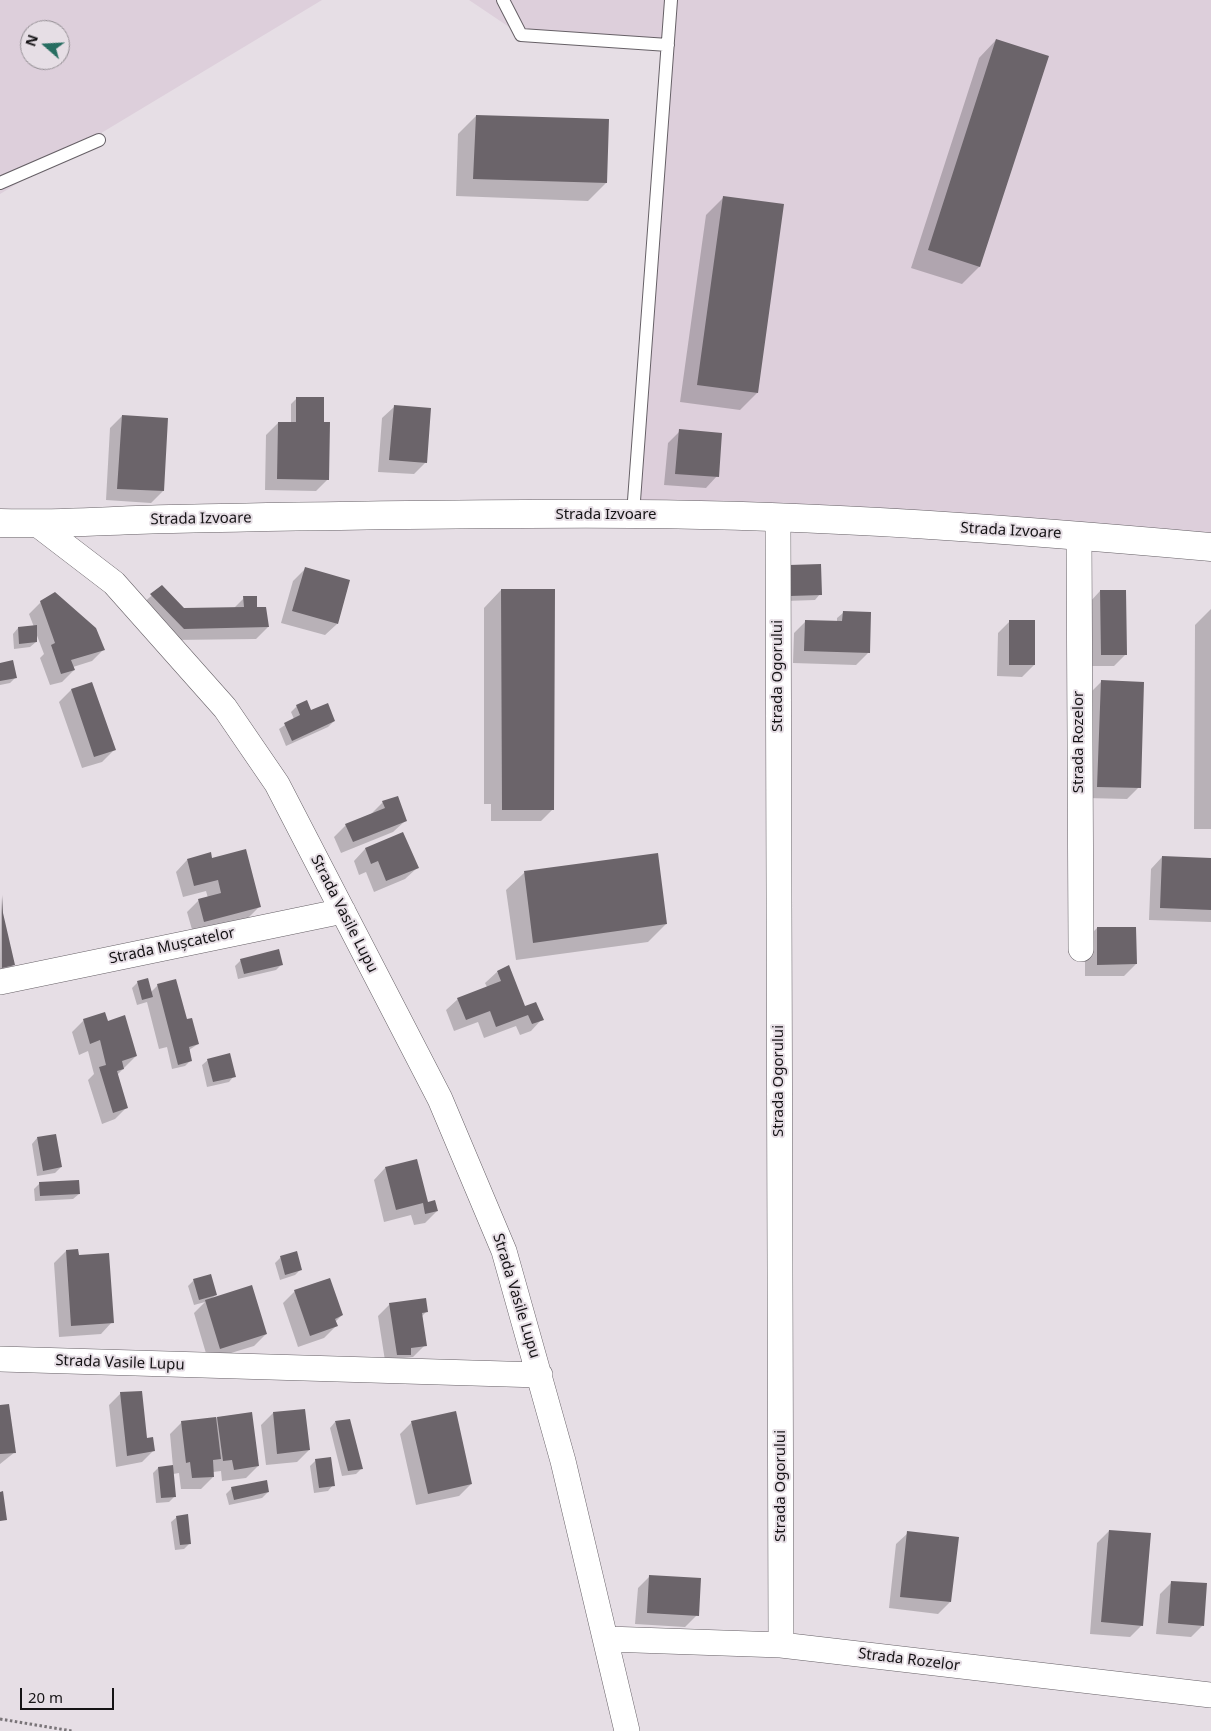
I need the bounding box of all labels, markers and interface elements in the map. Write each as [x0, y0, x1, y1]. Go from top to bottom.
north arrow [20, 20, 70, 70]
text: N [20, 32, 42, 49]
street label: Strada Izvoare [555, 506, 657, 524]
street label: Strada Izvoare [150, 509, 252, 529]
street label: Strada Izvoare [960, 519, 1062, 543]
street label: Strada Ogorului [769, 620, 787, 732]
street label: Strada Rozelor [1070, 691, 1088, 793]
street label: Strada Vasile Lupu [307, 852, 381, 976]
street label: Strada Mușcatelor [107, 924, 237, 968]
street label: Strada Ogorului [770, 1025, 788, 1137]
street label: Strada Vasile Lupu [488, 1231, 544, 1361]
street label: Strada Vasile Lupu [55, 1352, 185, 1374]
street label: Strada Ogorului [772, 1430, 790, 1542]
street label: Strada Rozelor [857, 1645, 961, 1675]
scale bar [22, 1678, 116, 1710]
text: 20 m [28, 1687, 63, 1707]

